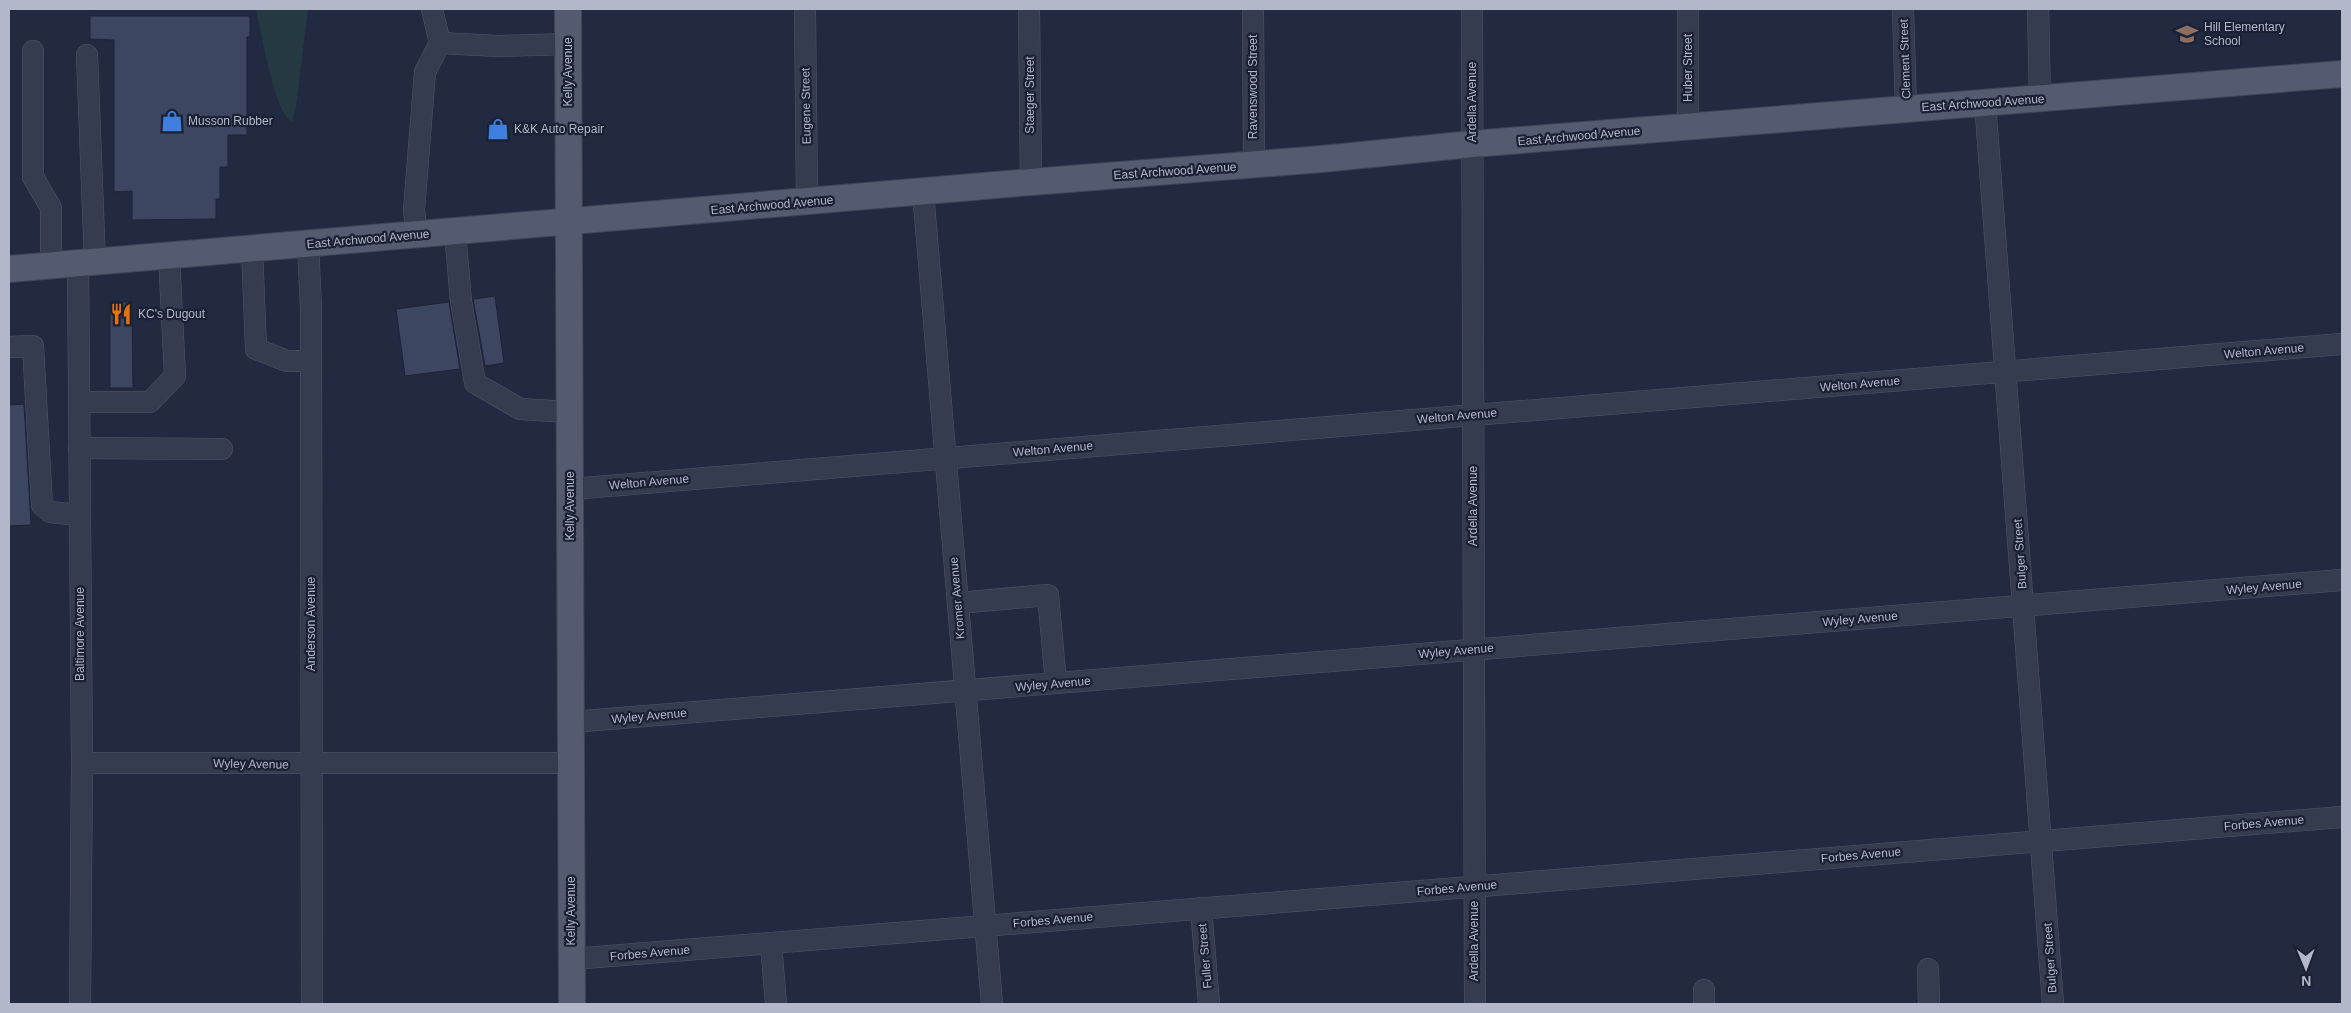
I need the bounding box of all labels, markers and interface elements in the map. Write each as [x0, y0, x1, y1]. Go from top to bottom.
street label: Clement Street [1897, 18, 1913, 99]
place label: Hill Elementary School [2204, 20, 2285, 48]
school or university icon: Hill Elementary School [2174, 21, 2200, 47]
street label: Huber Street [1681, 33, 1695, 102]
street label: Ravenswood Street [1246, 34, 1260, 139]
street label: Kelly Avenue [561, 37, 575, 107]
street label: Staeger Street [1023, 56, 1037, 134]
street label: Ardella Avenue [1465, 61, 1479, 142]
street label: Eugene Street [798, 67, 814, 144]
street label: East Archwood Avenue [1921, 92, 2045, 114]
shop icon: Musson Rubber [159, 108, 185, 134]
place label: Musson Rubber [188, 114, 273, 128]
shop icon: K&K Auto Repair [485, 116, 511, 142]
place label: K&K Auto Repair [514, 122, 604, 136]
street label: East Archwood Avenue [1517, 124, 1641, 148]
street label: East Archwood Avenue [1113, 160, 1237, 182]
street label: East Archwood Avenue [710, 193, 834, 217]
street label: East Archwood Avenue [306, 227, 430, 251]
restaurant icon: KC's Dugout [108, 301, 134, 327]
place label: KC's Dugout [138, 307, 206, 321]
street label: Welton Avenue [2223, 341, 2305, 361]
street label: Welton Avenue [1819, 374, 1901, 394]
street label: Welton Avenue [1416, 406, 1498, 426]
street label: Welton Avenue [1012, 439, 1094, 459]
street label: Ardella Avenue [1466, 465, 1480, 546]
street label: Kelly Avenue [563, 471, 577, 541]
street label: Welton Avenue [608, 472, 690, 492]
street label: Bulger Street [2011, 518, 2029, 589]
street label: Kromer Avenue [946, 556, 968, 640]
street label: Anderson Avenue [304, 576, 318, 671]
street label: Wyley Avenue [2226, 577, 2303, 597]
street label: Baltimore Avenue [73, 587, 87, 681]
street label: Wyley Avenue [1822, 609, 1899, 629]
street label: Wyley Avenue [1418, 641, 1495, 661]
street label: Wyley Avenue [1015, 674, 1092, 694]
street label: Wyley Avenue [611, 706, 688, 726]
street label: Wyley Avenue [213, 756, 289, 772]
street label: Forbes Avenue [2223, 812, 2305, 833]
street label: Forbes Avenue [1820, 844, 1902, 865]
street label: Kelly Avenue [564, 876, 578, 946]
street label: Forbes Avenue [1416, 877, 1498, 898]
street label: Ardella Avenue [1467, 900, 1481, 981]
street label: Forbes Avenue [1012, 909, 1094, 930]
street label: Fuller Street [1195, 922, 1215, 989]
street label: Bulger Street [2041, 922, 2059, 993]
street label: Forbes Avenue [609, 942, 691, 963]
north arrow [2281, 943, 2331, 993]
text: N [2301, 973, 2311, 989]

